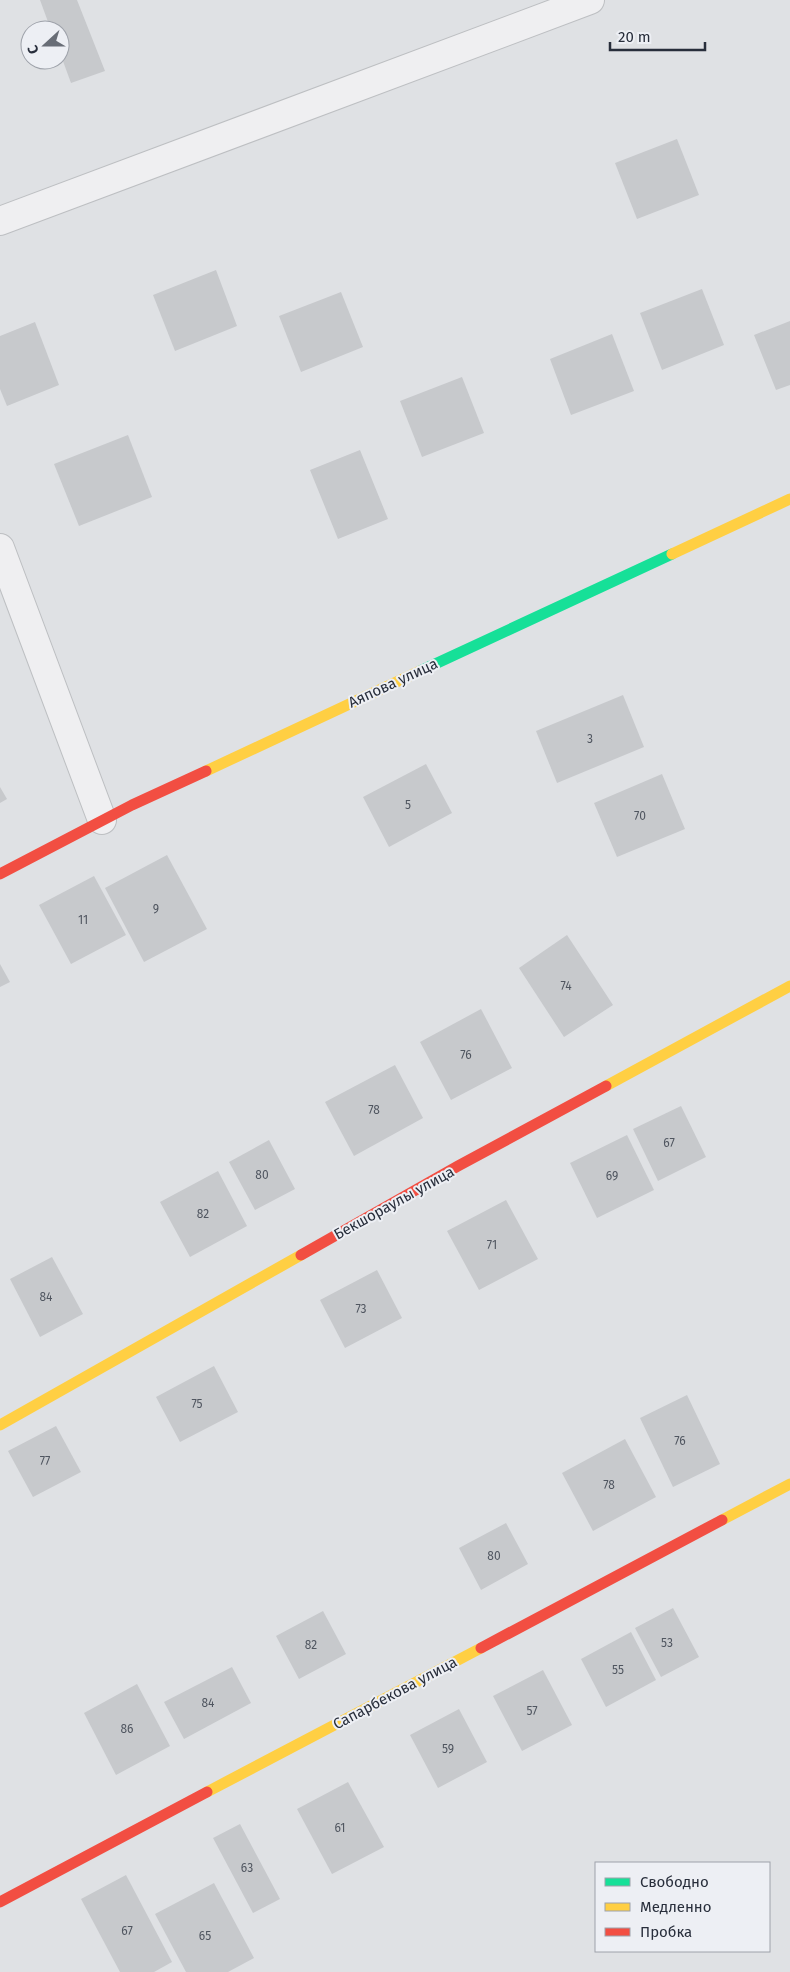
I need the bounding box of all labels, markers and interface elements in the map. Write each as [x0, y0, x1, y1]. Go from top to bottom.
north arrow [20, 20, 70, 70]
scale bar [610, 20, 705, 52]
text: 20 m [618, 28, 651, 46]
text: С [24, 43, 43, 56]
street label: Аяпова улица [345, 654, 441, 712]
house number: 3 [587, 732, 593, 746]
house number: 5 [405, 798, 411, 812]
house number: 70 [634, 809, 646, 823]
house number: 9 [153, 902, 159, 916]
house number: 11 [78, 913, 88, 927]
house number: 74 [560, 979, 572, 993]
house number: 76 [460, 1048, 472, 1062]
house number: 78 [368, 1103, 380, 1117]
house number: 67 [663, 1136, 675, 1150]
street label: Бекшораулы улица [331, 1162, 457, 1244]
house number: 80 [255, 1168, 269, 1182]
house number: 69 [606, 1169, 618, 1183]
house number: 82 [197, 1207, 209, 1221]
house number: 71 [487, 1238, 497, 1252]
house number: 84 [40, 1290, 53, 1304]
house number: 73 [355, 1302, 367, 1316]
house number: 75 [191, 1397, 203, 1411]
house number: 76 [674, 1434, 686, 1448]
house number: 77 [40, 1454, 50, 1468]
house number: 78 [603, 1478, 615, 1492]
house number: 80 [487, 1549, 501, 1563]
house number: 53 [661, 1636, 673, 1650]
house number: 82 [305, 1638, 317, 1652]
street label: Сапарбекова улица [330, 1653, 460, 1733]
house number: 55 [612, 1663, 624, 1677]
house number: 84 [202, 1696, 215, 1710]
house number: 57 [526, 1704, 538, 1718]
house number: 86 [120, 1722, 134, 1736]
house number: 59 [442, 1742, 454, 1756]
house number: 61 [334, 1821, 346, 1835]
house number: 63 [241, 1861, 253, 1875]
legend [595, 1862, 770, 1952]
text: Свободно [640, 1873, 709, 1891]
text: Медленно [640, 1898, 712, 1916]
text: Пробка [640, 1923, 692, 1941]
house number: 67 [121, 1924, 133, 1938]
house number: 65 [199, 1929, 211, 1943]

